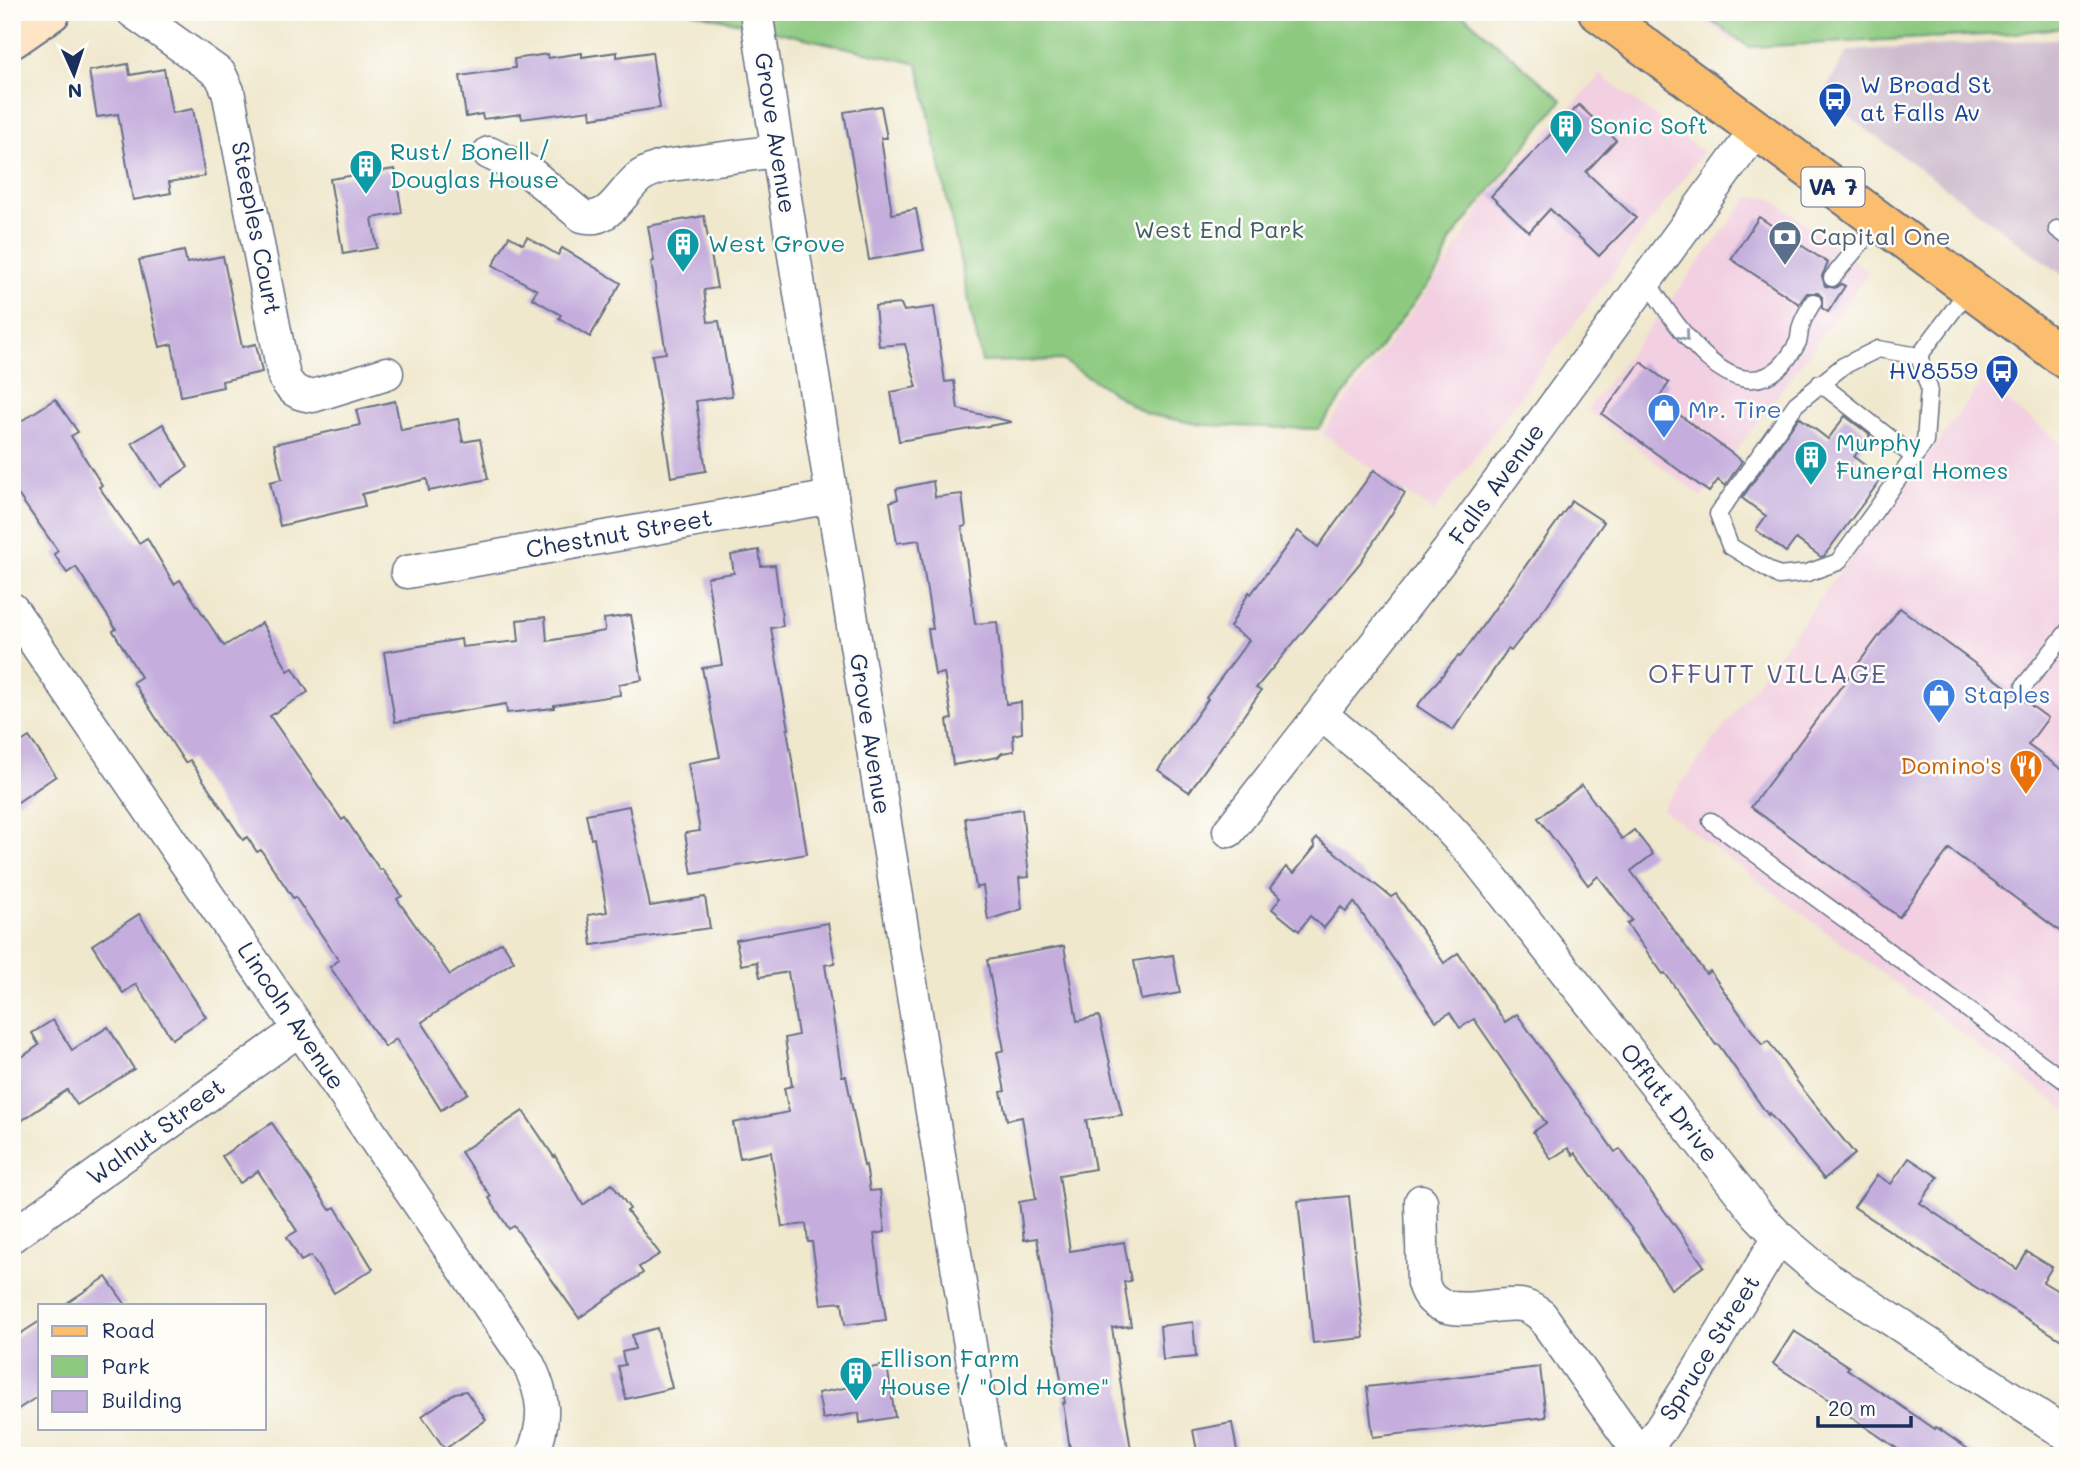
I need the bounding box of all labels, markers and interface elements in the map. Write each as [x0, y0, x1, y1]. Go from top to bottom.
north arrow [38, 38, 108, 108]
street label: Grove Avenue [748, 50, 804, 215]
place label: W Broad St at Falls Av [1860, 68, 1992, 127]
text: N [67, 79, 83, 104]
bus stop icon: W Broad St at Falls Av [1816, 80, 1854, 129]
building icon: Sonic Soft [1547, 107, 1585, 156]
place label: Sonic Soft [1590, 109, 1708, 140]
place label: Rust/ Bonell / Douglas House [390, 135, 559, 194]
street label: Steeples Court [225, 138, 289, 317]
building icon: Rust/ Bonell / Douglas House [347, 147, 385, 196]
road number: VA 7 [1801, 168, 1864, 206]
park label: West End Park [1134, 213, 1304, 244]
bank icon: Capital One [1766, 218, 1804, 267]
place label: Capital One [1810, 220, 1951, 251]
building icon: West Grove [664, 225, 702, 274]
place label: West Grove [708, 227, 845, 258]
one-way arrow [1677, 328, 1689, 341]
bus stop icon: HV8559 [1983, 352, 2021, 401]
place label: HV8559 [1889, 354, 1978, 385]
shop icon: Mr. Tire [1645, 391, 1683, 440]
place label: Mr. Tire [1688, 393, 1782, 424]
street label: Falls Avenue [1441, 416, 1550, 550]
place label: Murphy Funeral Homes [1836, 426, 2008, 485]
building icon: Murphy Funeral Homes [1792, 438, 1830, 487]
street label: Chestnut Street [523, 501, 714, 564]
street label: Grove Avenue [843, 651, 899, 816]
district label: OFFUTT VILLAGE [1648, 656, 1888, 690]
shop icon: Staples [1920, 676, 1958, 725]
place label: Staples [1964, 678, 2050, 709]
restaurant icon: Domino's [2007, 747, 2045, 796]
place label: Domino's [1900, 749, 2002, 780]
street label: Lincoln Avenue [231, 935, 353, 1095]
street label: Offutt Drive [1614, 1036, 1726, 1168]
street label: Walnut Street [80, 1070, 230, 1191]
street label: Spruce Street [1651, 1268, 1766, 1426]
legend [38, 1304, 266, 1430]
text: Road [102, 1316, 154, 1343]
place label: Ellison Farm House / "Old Home" [880, 1342, 1109, 1401]
text: Park [102, 1352, 150, 1379]
building icon: Ellison Farm House / "Old Home" [837, 1354, 875, 1403]
scale bar [1818, 1384, 1910, 1428]
text: Building [102, 1386, 182, 1413]
text: 20 m [1828, 1394, 1876, 1421]

